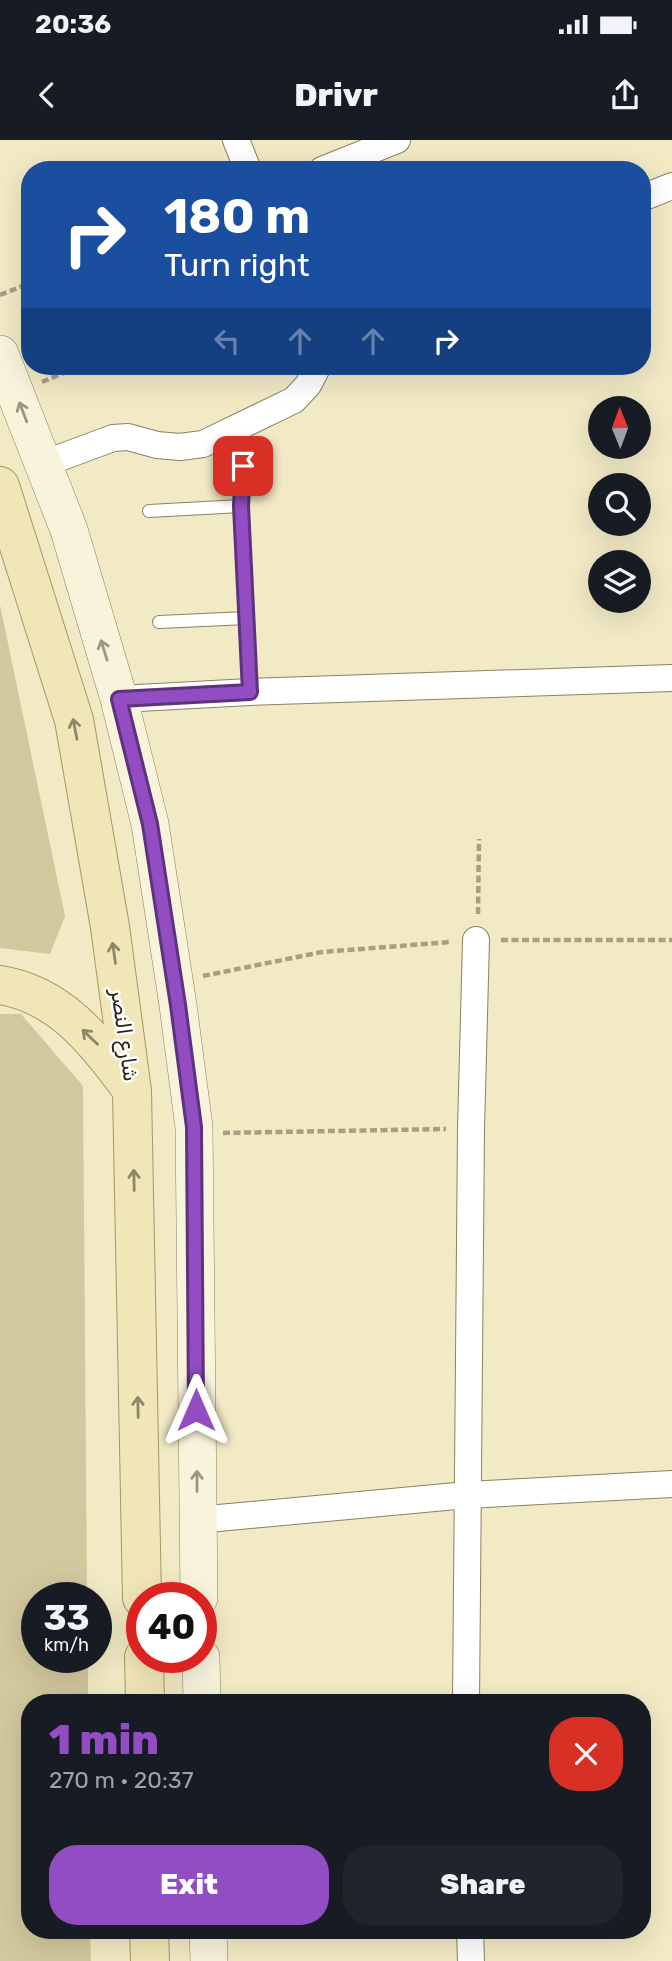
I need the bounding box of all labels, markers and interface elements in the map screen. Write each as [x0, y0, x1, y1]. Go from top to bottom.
text: 20:36 [35, 9, 111, 40]
icon: back [28, 76, 66, 114]
text: Drivr [294, 76, 378, 114]
icon: share [606, 76, 644, 114]
text: 180 m [164, 187, 310, 245]
icon: right [49, 189, 140, 280]
text: Turn right [164, 246, 309, 284]
icon: left [208, 322, 246, 360]
icon: ahead [281, 322, 319, 360]
icon: ahead [354, 322, 392, 360]
icon: right [427, 322, 465, 360]
north arrow [588, 396, 651, 458]
map controls [588, 396, 651, 613]
one-way arrow [15, 401, 28, 423]
pin [213, 436, 273, 496]
icon: arrive [224, 447, 262, 485]
button: search [588, 473, 651, 536]
button: layers [588, 550, 651, 613]
one-way arrow [97, 639, 110, 661]
one-way arrow [68, 718, 81, 741]
one-way arrow [107, 942, 120, 965]
street label: شارع النصر [104, 985, 144, 1083]
one-way arrow [82, 1028, 99, 1045]
one-way arrow [127, 1168, 141, 1191]
position arrow [159, 1373, 233, 1447]
one-way arrow [132, 1396, 145, 1419]
one-way arrow [190, 1469, 204, 1492]
speed limit sign: 40 [126, 1582, 217, 1673]
text: 33 [43, 1597, 90, 1639]
text: km/h [44, 1634, 89, 1656]
text: 1 min [49, 1715, 159, 1765]
button: close [549, 1717, 623, 1791]
text: 270 m · 20:37 [49, 1766, 193, 1794]
button: Exit [49, 1845, 329, 1925]
button: Share [343, 1845, 623, 1925]

